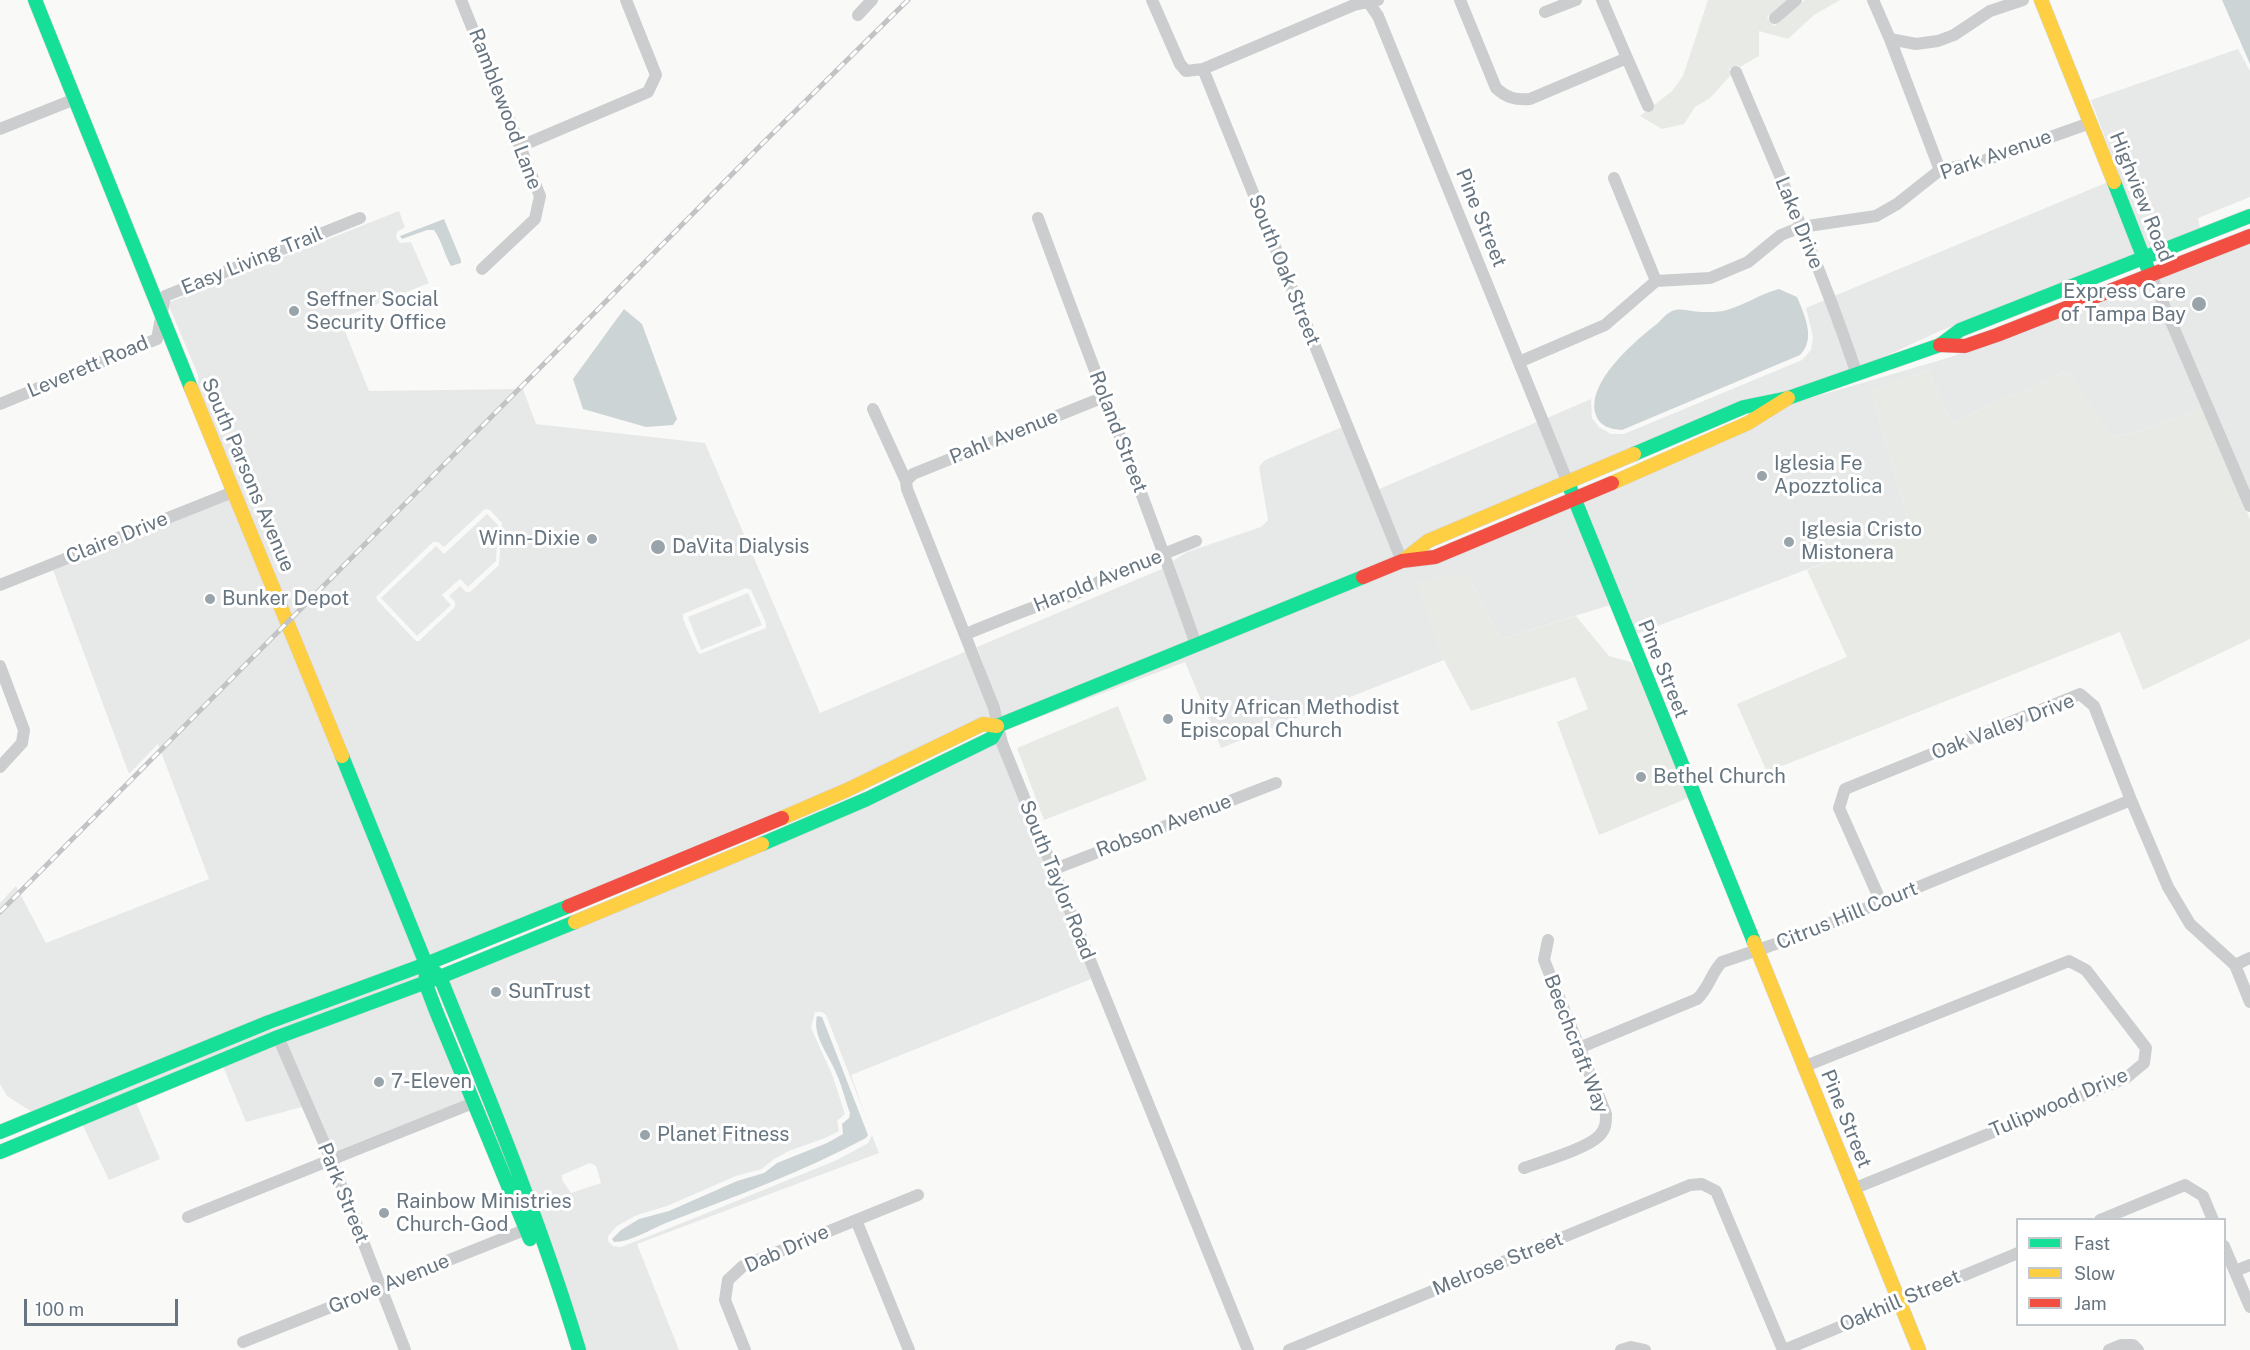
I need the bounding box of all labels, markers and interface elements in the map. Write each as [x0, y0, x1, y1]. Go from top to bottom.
street label: Ramblewood Lane [463, 25, 547, 193]
street label: Park Avenue [1937, 125, 2055, 185]
street label: Highview Road [2104, 129, 2178, 265]
street label: Pine Street [1450, 165, 1512, 271]
street label: Lake Drive [1770, 173, 1828, 273]
street label: South Oak Street [1243, 191, 1325, 349]
street label: Easy Living Trail [178, 222, 326, 300]
place label: Express Care of Tampa Bay [2061, 280, 2186, 327]
place label: Seffner Social Security Office [306, 288, 446, 335]
marker: Express Care of Tampa Bay [2190, 295, 2208, 313]
marker: Seffner Social Security Office [287, 304, 301, 318]
street label: Leverett Road [24, 331, 152, 403]
street label: Roland Street [1084, 368, 1152, 496]
street label: South Parsons Avenue [196, 374, 300, 576]
street label: Pahl Avenue [946, 404, 1062, 470]
place label: Iglesia Fe Apozztolica [1774, 452, 1882, 499]
marker: Iglesia Fe Apozztolica [1755, 469, 1769, 483]
street label: Claire Drive [63, 507, 171, 569]
place label: Iglesia Cristo Mistonera [1801, 518, 1922, 565]
place label: Winn-Dixie [479, 527, 580, 551]
marker: Winn-Dixie [585, 532, 599, 546]
place label: DaVita Dialysis [672, 535, 809, 559]
marker: Iglesia Cristo Mistonera [1782, 535, 1796, 549]
marker: DaVita Dialysis [649, 538, 667, 556]
street label: Harold Avenue [1030, 544, 1166, 618]
place label: Bunker Depot [222, 587, 349, 611]
marker: Bunker Depot [203, 592, 217, 606]
street label: Pine Street [1632, 616, 1694, 722]
street label: Oak Valley Drive [1928, 689, 2078, 765]
place label: Unity African Methodist Episcopal Church [1180, 696, 1400, 743]
marker: Unity African Methodist Episcopal Church [1161, 712, 1175, 726]
place label: Bethel Church [1653, 765, 1786, 789]
marker: Bethel Church [1634, 770, 1648, 784]
street label: Robson Avenue [1093, 789, 1235, 863]
street label: South Taylor Road [1014, 797, 1100, 963]
street label: Citrus Hill Court [1773, 877, 1921, 955]
street label: Beechcraft Way [1538, 971, 1614, 1117]
place label: SunTrust [508, 980, 591, 1004]
marker: SunTrust [489, 985, 503, 999]
street label: Tulipwood Drive [1986, 1063, 2132, 1143]
street label: Pine Street [1815, 1066, 1877, 1172]
place label: 7-Eleven [391, 1070, 472, 1094]
marker: 7-Eleven [372, 1075, 386, 1089]
place label: Planet Fitness [657, 1123, 789, 1147]
marker: Planet Fitness [638, 1128, 652, 1142]
street label: Park Street [312, 1139, 374, 1247]
place label: Rainbow Ministries Church-God [396, 1190, 572, 1237]
marker: Rainbow Ministries Church-God [377, 1206, 391, 1220]
legend [2016, 1218, 2226, 1326]
street label: Dab Drive [741, 1220, 833, 1278]
street label: Melrose Street [1429, 1227, 1567, 1301]
text: Fast [2074, 1233, 2110, 1254]
street label: Grove Avenue [325, 1249, 453, 1319]
text: Slow [2074, 1263, 2115, 1284]
street label: Oakhill Street [1836, 1265, 1964, 1337]
scale bar [27, 1287, 182, 1325]
text: Jam [2074, 1293, 2107, 1314]
text: 100 m [35, 1299, 84, 1320]

